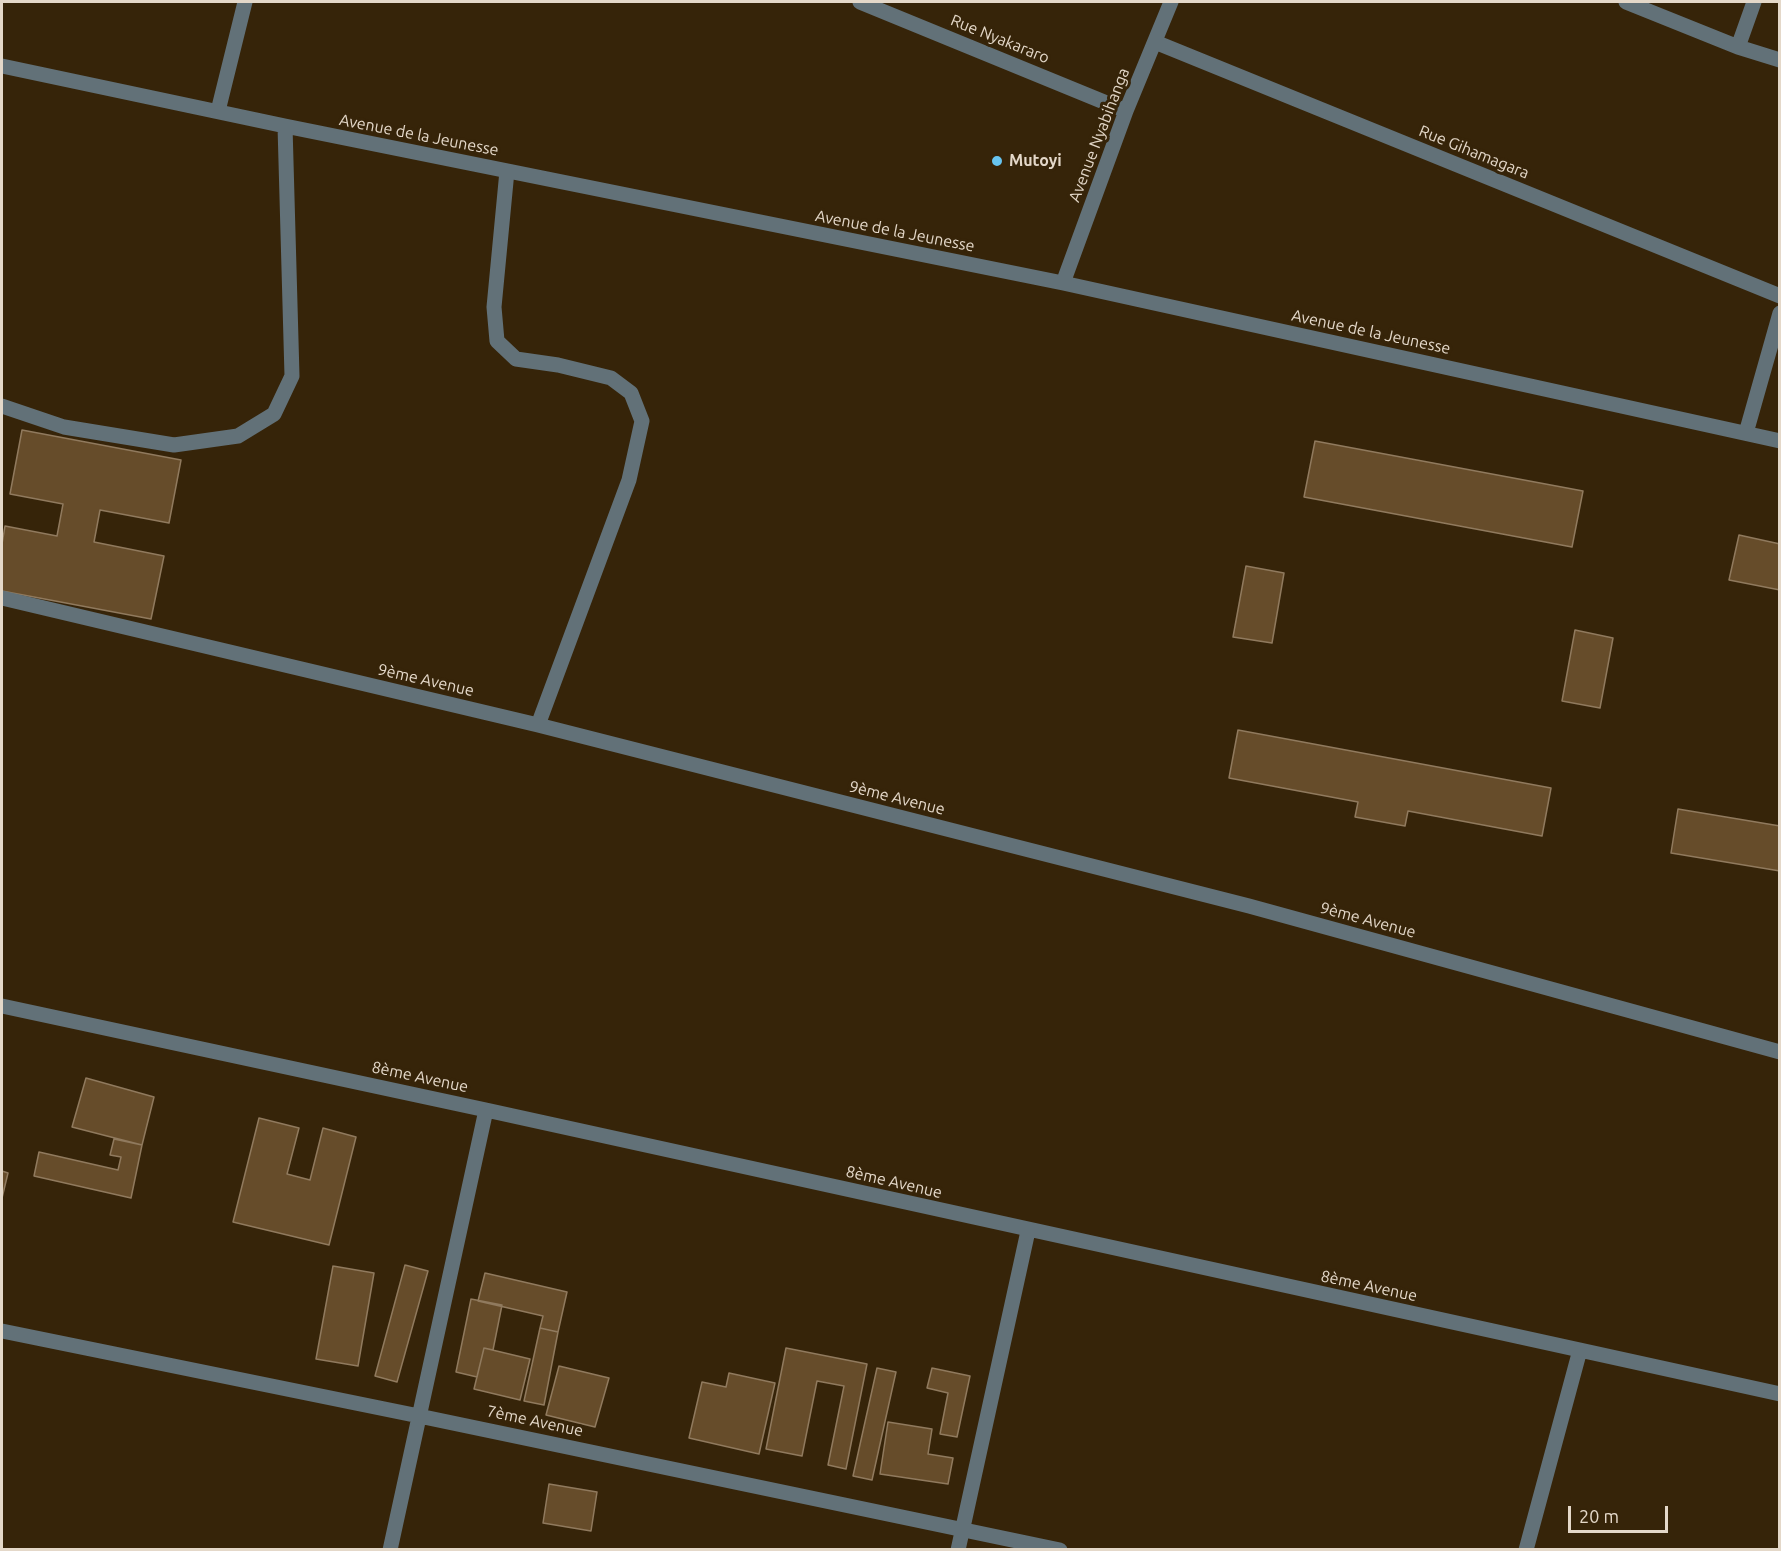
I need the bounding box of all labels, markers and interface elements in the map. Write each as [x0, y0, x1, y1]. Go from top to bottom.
street label: Rue Nyakararo [948, 10, 1052, 68]
street label: Avenue Nyabihanga [1065, 65, 1133, 205]
street label: Avenue de la Jeunesse [338, 110, 500, 160]
street label: Rue Gihamagara [1416, 121, 1532, 183]
place label: Mutoyi [1009, 151, 1062, 171]
marker: Mutoyi [990, 154, 1004, 168]
street label: Avenue de la Jeunesse [814, 206, 976, 256]
street label: Avenue de la Jeunesse [1290, 306, 1452, 358]
street label: 9ème Avenue [376, 660, 476, 700]
street label: 9ème Avenue [847, 777, 947, 819]
street label: 9ème Avenue [1318, 898, 1418, 942]
street label: 8ème Avenue [370, 1057, 470, 1097]
street label: 8ème Avenue [844, 1162, 944, 1202]
street label: 8ème Avenue [1319, 1266, 1419, 1306]
street label: 7ème Avenue [485, 1401, 585, 1441]
scale bar [1571, 1494, 1672, 1532]
text: 20 m [1579, 1506, 1619, 1526]

